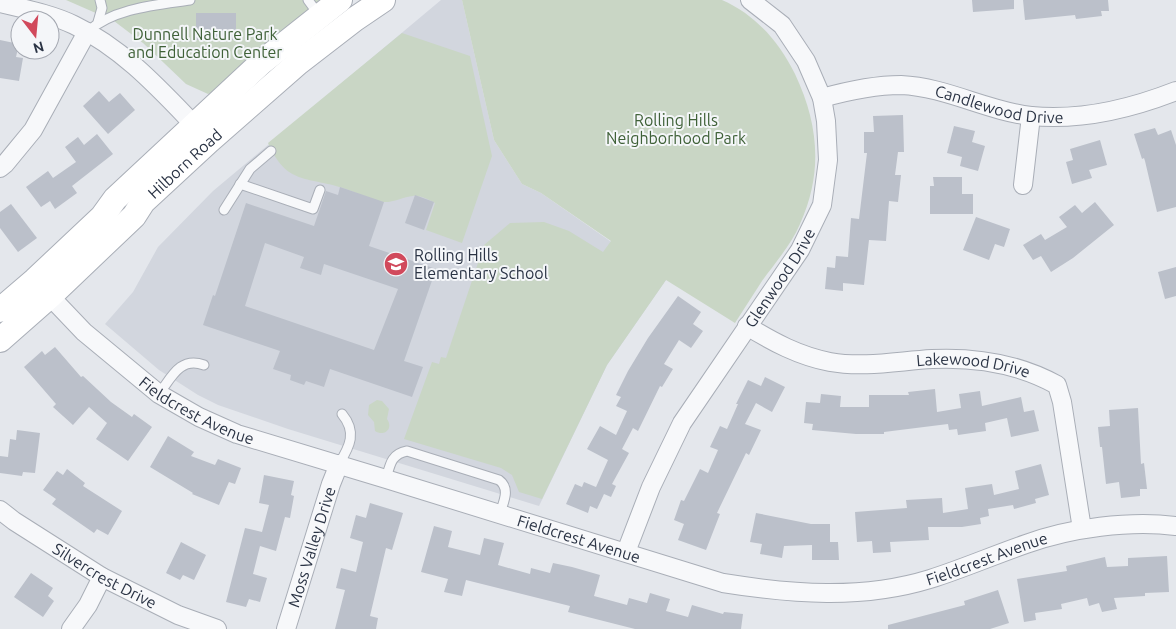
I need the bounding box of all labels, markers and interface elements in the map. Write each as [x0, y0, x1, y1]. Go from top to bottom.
north arrow [10, 10, 60, 60]
park label: Dunnell Nature Park and Education Center [128, 25, 282, 61]
text: N [31, 38, 46, 57]
street label: Candlewood Drive [933, 82, 1064, 126]
park label: Rolling Hills Neighborhood Park [606, 111, 746, 147]
street label: Hilborn Road [144, 125, 225, 202]
street label: Glenwood Drive [741, 225, 818, 331]
place label: Rolling Hills Elementary School [414, 246, 548, 282]
school or university icon: Rolling Hills Elementary School [383, 251, 409, 277]
street label: Lakewood Drive [915, 350, 1033, 381]
street label: Fieldcrest Avenue [136, 373, 256, 448]
street label: Moss Valley Drive [284, 484, 339, 609]
street label: Fieldcrest Avenue [515, 511, 643, 566]
street label: Fieldcrest Avenue [924, 529, 1050, 589]
street label: Silvercrest Drive [50, 539, 160, 612]

